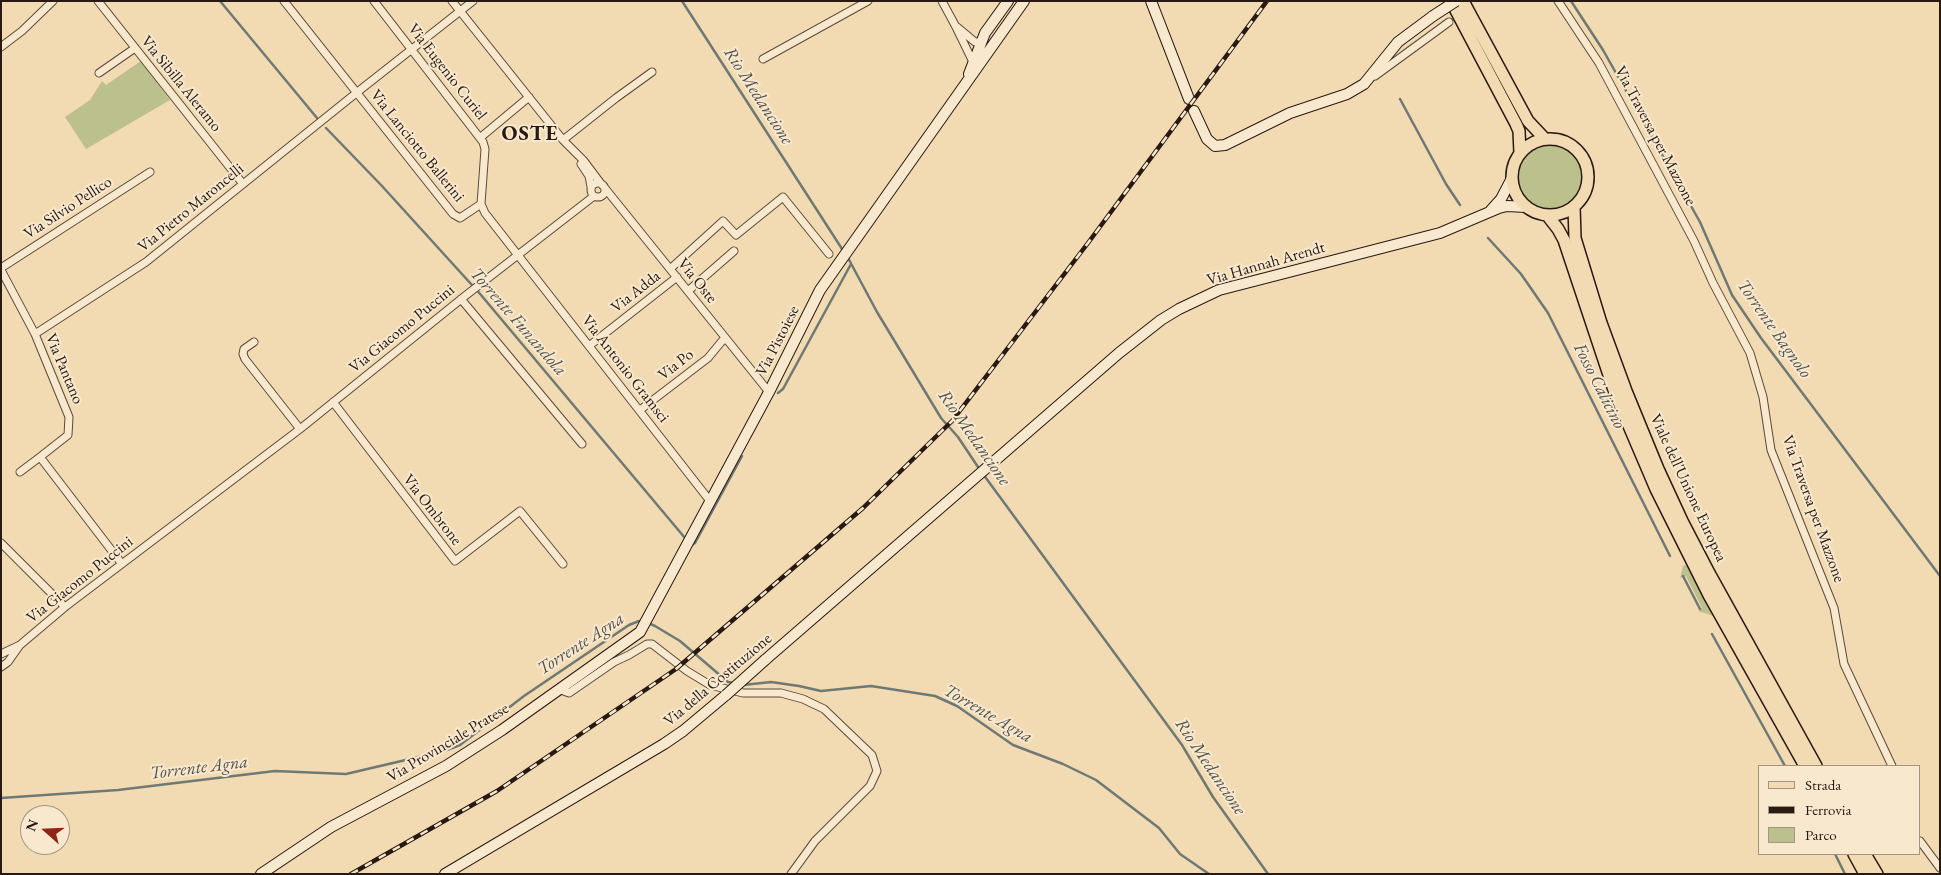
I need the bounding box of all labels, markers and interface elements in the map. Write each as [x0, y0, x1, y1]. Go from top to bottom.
street label: Via Eugenio Curiel [403, 20, 491, 124]
street label: Via Sibilla Aleramo [136, 32, 226, 136]
water label: Rio Medancione [718, 43, 798, 149]
street label: Via Traversa per Mazzone [1610, 63, 1700, 209]
street label: Via Lanciotto Ballerini [366, 86, 468, 206]
district label: OSTE [501, 121, 559, 147]
street label: Via Pietro Maroncelli [134, 159, 248, 257]
street label: Via Silvio Pellico [20, 172, 116, 244]
street label: Via Hannah Arendt [1205, 238, 1327, 290]
street label: Via Oste [673, 255, 721, 307]
water label: Torrente Funandola [465, 263, 571, 381]
street label: Via Adda [607, 267, 665, 317]
water label: Torrente Bagnolo [1732, 275, 1816, 383]
street label: Via Giacomo Puccini [346, 281, 458, 377]
street label: Via Pistoiese [752, 303, 804, 379]
street label: Via Antonio Gramsci [577, 311, 673, 427]
street label: Via Pantano [41, 331, 87, 407]
water label: Fosso Calicino [1568, 340, 1630, 432]
street label: Via Po [654, 345, 698, 385]
water label: Rio Medancione [933, 386, 1015, 490]
street label: Viale dell'Unione Europea [1645, 411, 1731, 565]
street label: Via Traversa per Mazzone [1777, 433, 1849, 585]
street label: Via Ombrone [398, 471, 466, 549]
street label: Via Giacomo Puccini [23, 532, 137, 628]
water label: Torrente Agna [534, 608, 628, 680]
street label: Via della Costituzione [660, 629, 776, 731]
water label: Torrente Agna [940, 680, 1036, 748]
street label: Via Provinciale Pratese [384, 699, 512, 787]
water label: Rio Medancione [1170, 715, 1250, 819]
water label: Torrente Agna [149, 751, 249, 785]
legend [1758, 765, 1921, 855]
text: Strada [1805, 775, 1841, 794]
text: Ferrovia [1805, 800, 1852, 819]
north arrow [20, 805, 70, 855]
text: N [21, 817, 42, 834]
text: Parco [1805, 825, 1837, 844]

